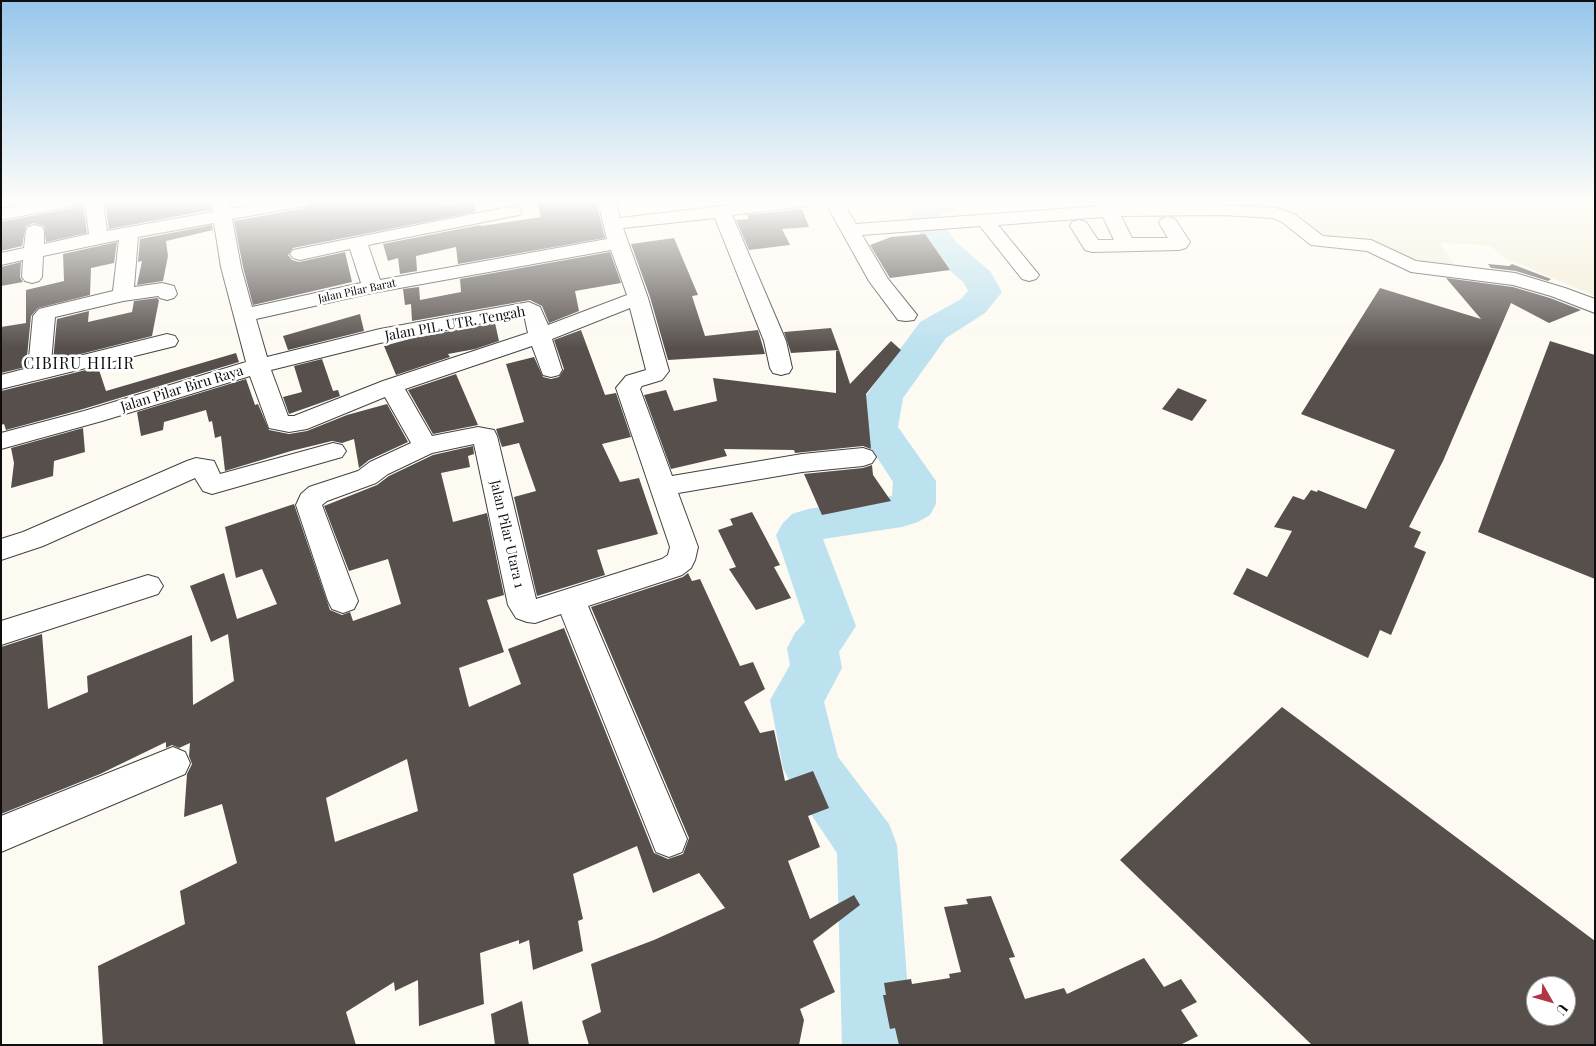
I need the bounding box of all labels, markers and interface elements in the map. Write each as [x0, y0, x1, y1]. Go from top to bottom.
street label: Jalan Pilar Barat [317, 276, 397, 306]
street label: Jalan PIL. UTR. Tengah [383, 303, 527, 345]
district label: CIBIRU HILIR [22, 354, 136, 374]
street label: Jalan Pilar Biru Raya [119, 362, 245, 416]
street label: Jalan Pilar Utara 1 [486, 478, 528, 590]
north arrow [1526, 976, 1576, 1026]
text: U [1552, 1000, 1573, 1020]

